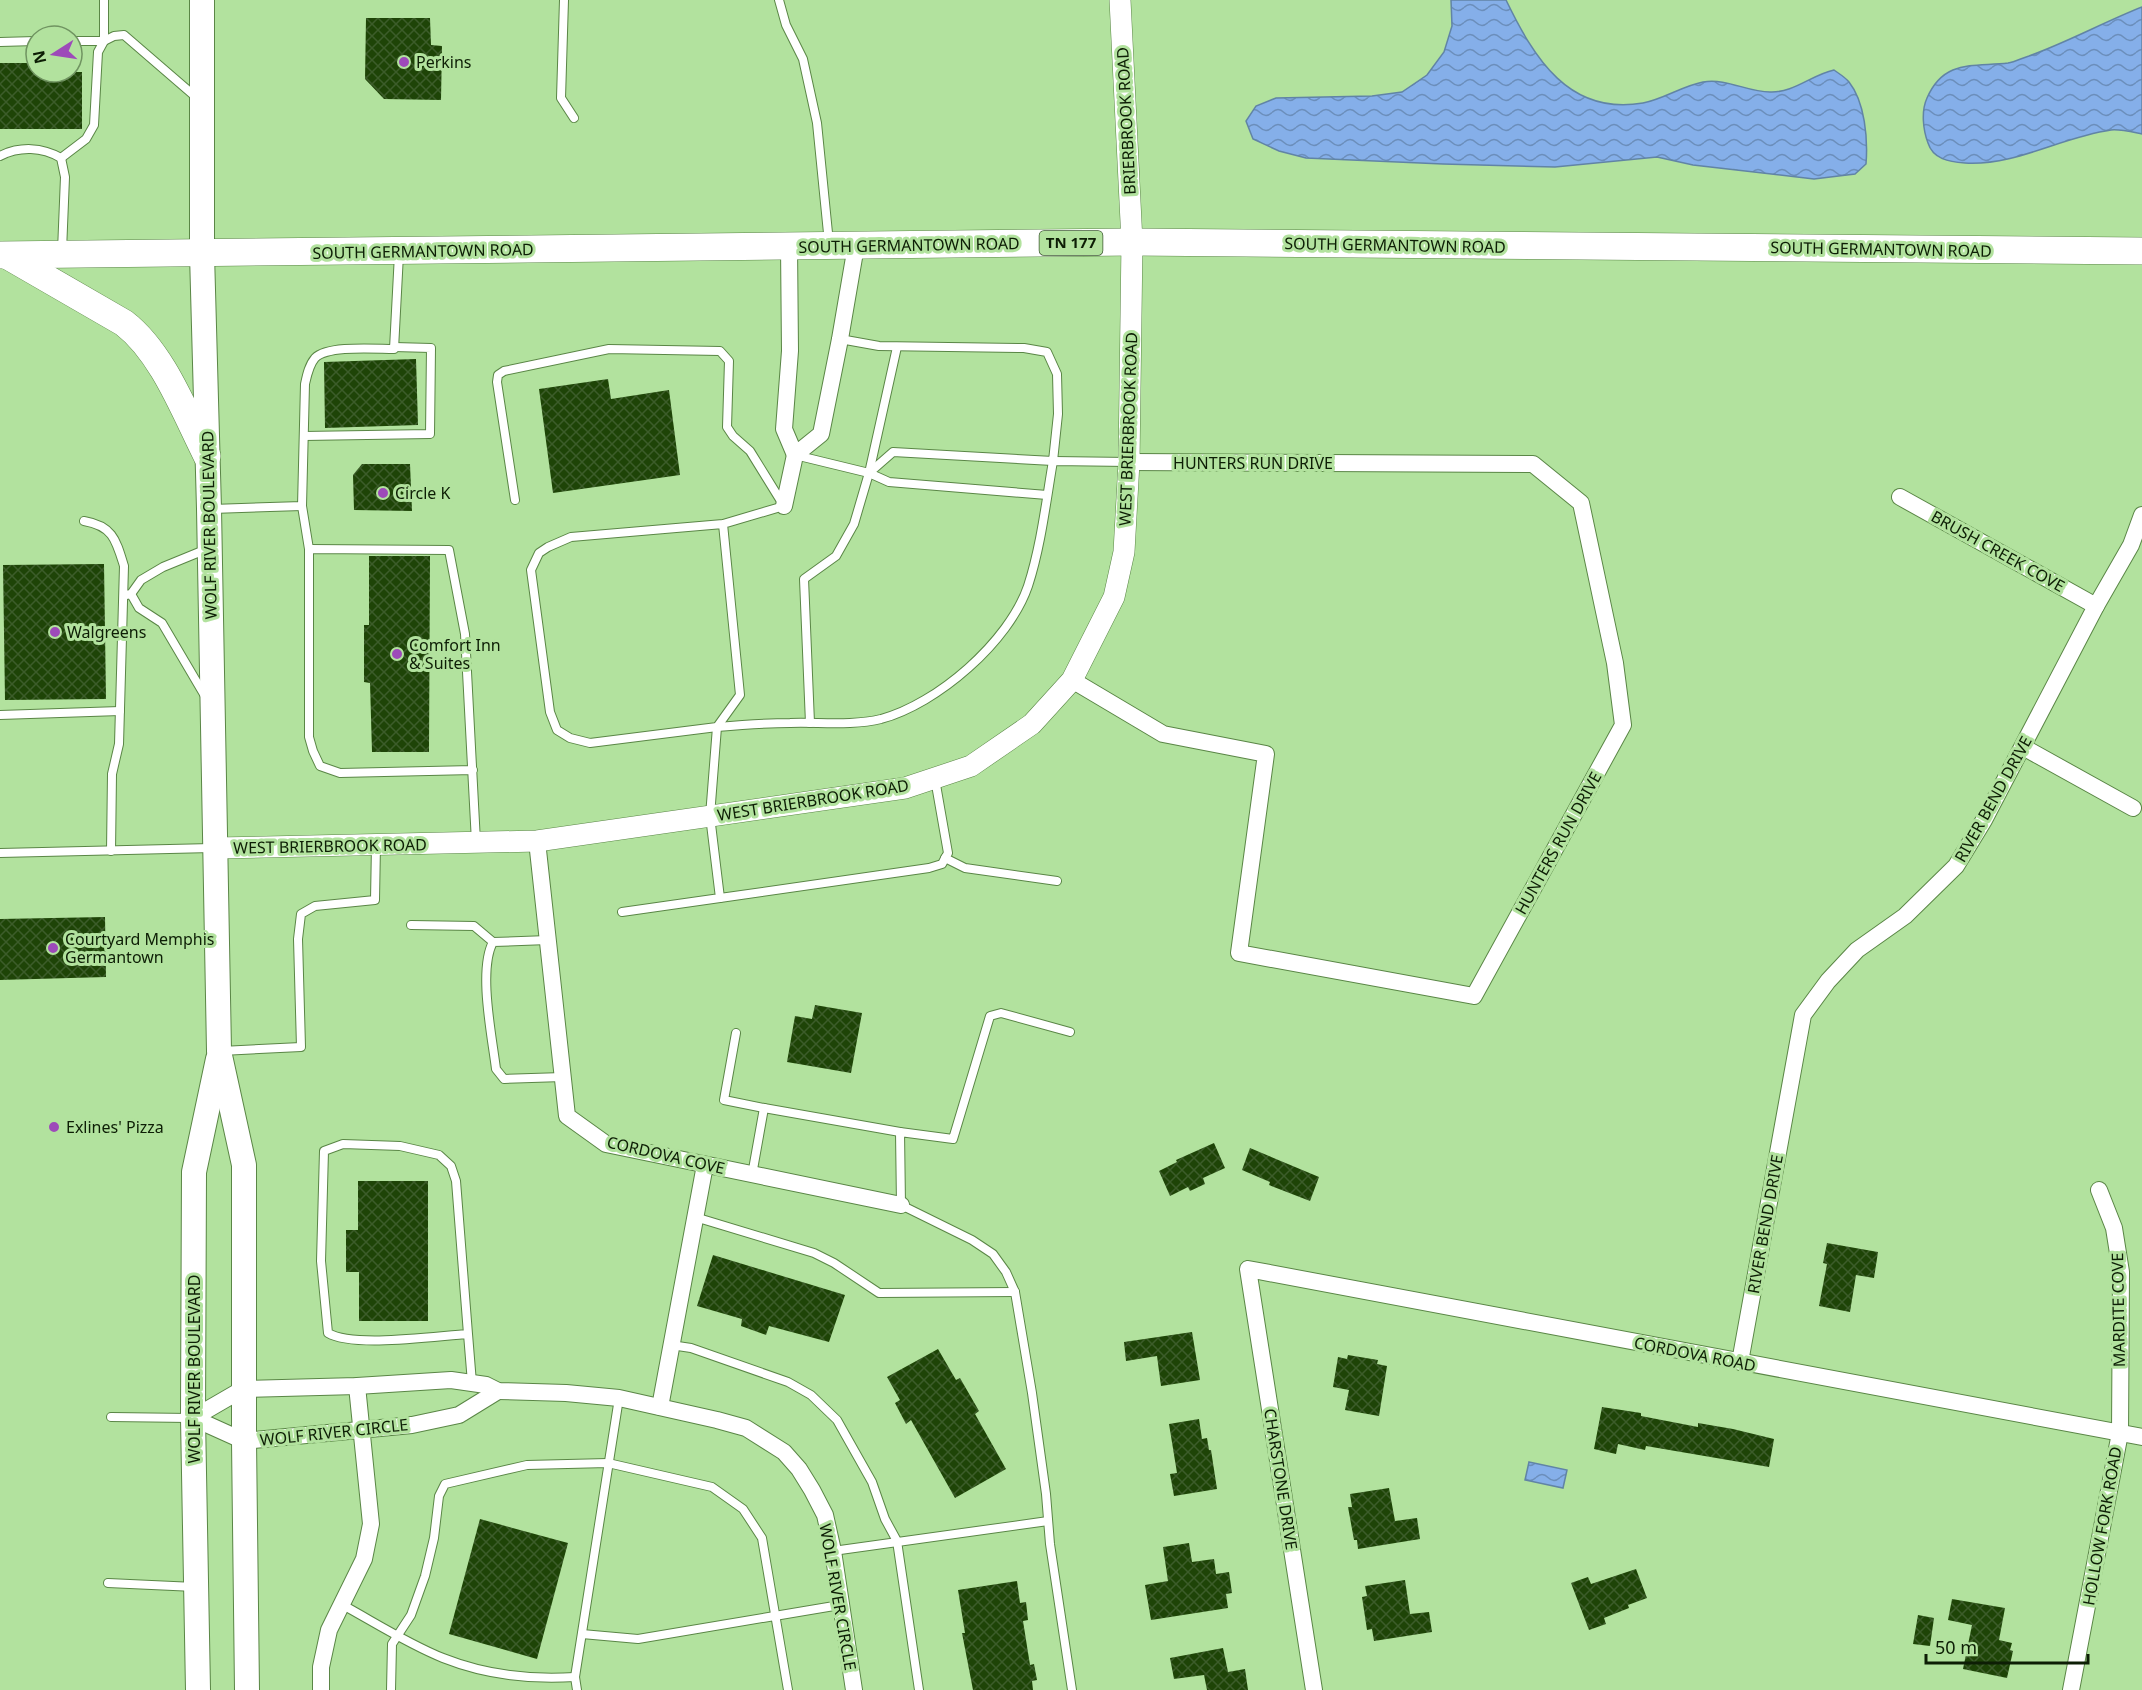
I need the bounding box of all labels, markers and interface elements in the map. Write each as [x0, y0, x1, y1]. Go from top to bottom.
north arrow [24, 24, 84, 84]
street label: BRIERBROOK ROAD [1111, 46, 1141, 196]
text: N [27, 48, 51, 66]
place label: Perkins [416, 51, 472, 73]
marker: Perkins [397, 55, 411, 69]
road number: TN 177 [1040, 231, 1102, 255]
street label: SOUTH GERMANTOWN ROAD [798, 232, 1020, 258]
street label: SOUTH GERMANTOWN ROAD [1284, 232, 1506, 258]
street label: SOUTH GERMANTOWN ROAD [1770, 236, 1992, 262]
street label: SOUTH GERMANTOWN ROAD [312, 238, 534, 264]
street label: WEST BRIERBROOK ROAD [1114, 332, 1142, 526]
street label: WOLF RIVER BOULEVARD [196, 430, 222, 620]
street label: HUNTERS RUN DRIVE [1173, 452, 1333, 474]
place label: Circle K [395, 482, 451, 504]
marker: Circle K [376, 486, 390, 500]
street label: BRUSH CREEK COVE [1927, 505, 2069, 597]
place label: Walgreens [67, 621, 146, 643]
marker: Walgreens [48, 625, 62, 639]
place label: Comfort Inn & Suites [409, 634, 501, 674]
marker: Comfort Inn & Suites [390, 647, 404, 661]
street label: RIVER BEND DRIVE [1949, 732, 2037, 866]
street label: HUNTERS RUN DRIVE [1510, 768, 1606, 918]
street label: WEST BRIERBROOK ROAD [716, 774, 910, 826]
street label: WEST BRIERBROOK ROAD [233, 833, 427, 859]
place label: Courtyard Memphis Germantown [65, 928, 215, 968]
marker: Courtyard Memphis Germantown [46, 941, 60, 955]
place label: Exlines' Pizza [66, 1116, 164, 1138]
marker: Exlines' Pizza [47, 1120, 61, 1134]
street label: CORDOVA COVE [605, 1131, 727, 1179]
street label: RIVER BEND DRIVE [1742, 1153, 1788, 1295]
street label: MARDITE COVE [2106, 1253, 2130, 1367]
street label: WOLF RIVER BOULEVARD [183, 1275, 205, 1463]
street label: CORDOVA ROAD [1632, 1331, 1758, 1377]
street label: CHARSTONE DRIVE [1259, 1407, 1303, 1551]
street label: WOLF RIVER CIRCLE [259, 1413, 409, 1451]
street label: HOLLOW FORK ROAD [2077, 1445, 2127, 1607]
street label: WOLF RIVER CIRCLE [814, 1522, 862, 1672]
scale bar [1926, 1627, 2088, 1665]
text: 50 m [1935, 1635, 1977, 1659]

